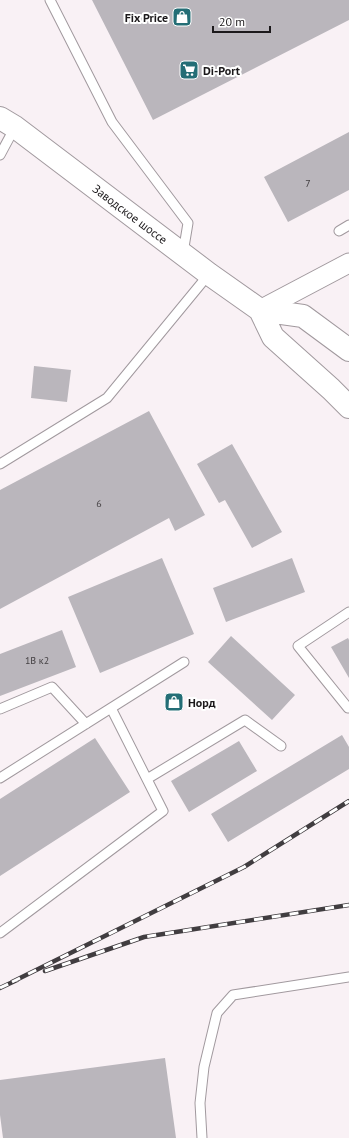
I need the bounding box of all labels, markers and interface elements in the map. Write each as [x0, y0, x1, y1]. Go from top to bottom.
shop icon: Fix Price [171, 6, 193, 28]
scale bar [213, 8, 270, 34]
place label: Fix Price [125, 10, 168, 25]
text: 20 m [219, 14, 245, 29]
supermarket icon: Di-Port [178, 59, 200, 81]
place label: Di-Port [203, 63, 241, 78]
house number: 7 [305, 177, 311, 190]
street label: Заводское шоссе [90, 181, 170, 247]
house number: 6 [96, 497, 102, 510]
house number: 1В к2 [25, 654, 49, 667]
shop icon: Норд [163, 691, 185, 713]
place label: Норд [188, 695, 216, 710]

